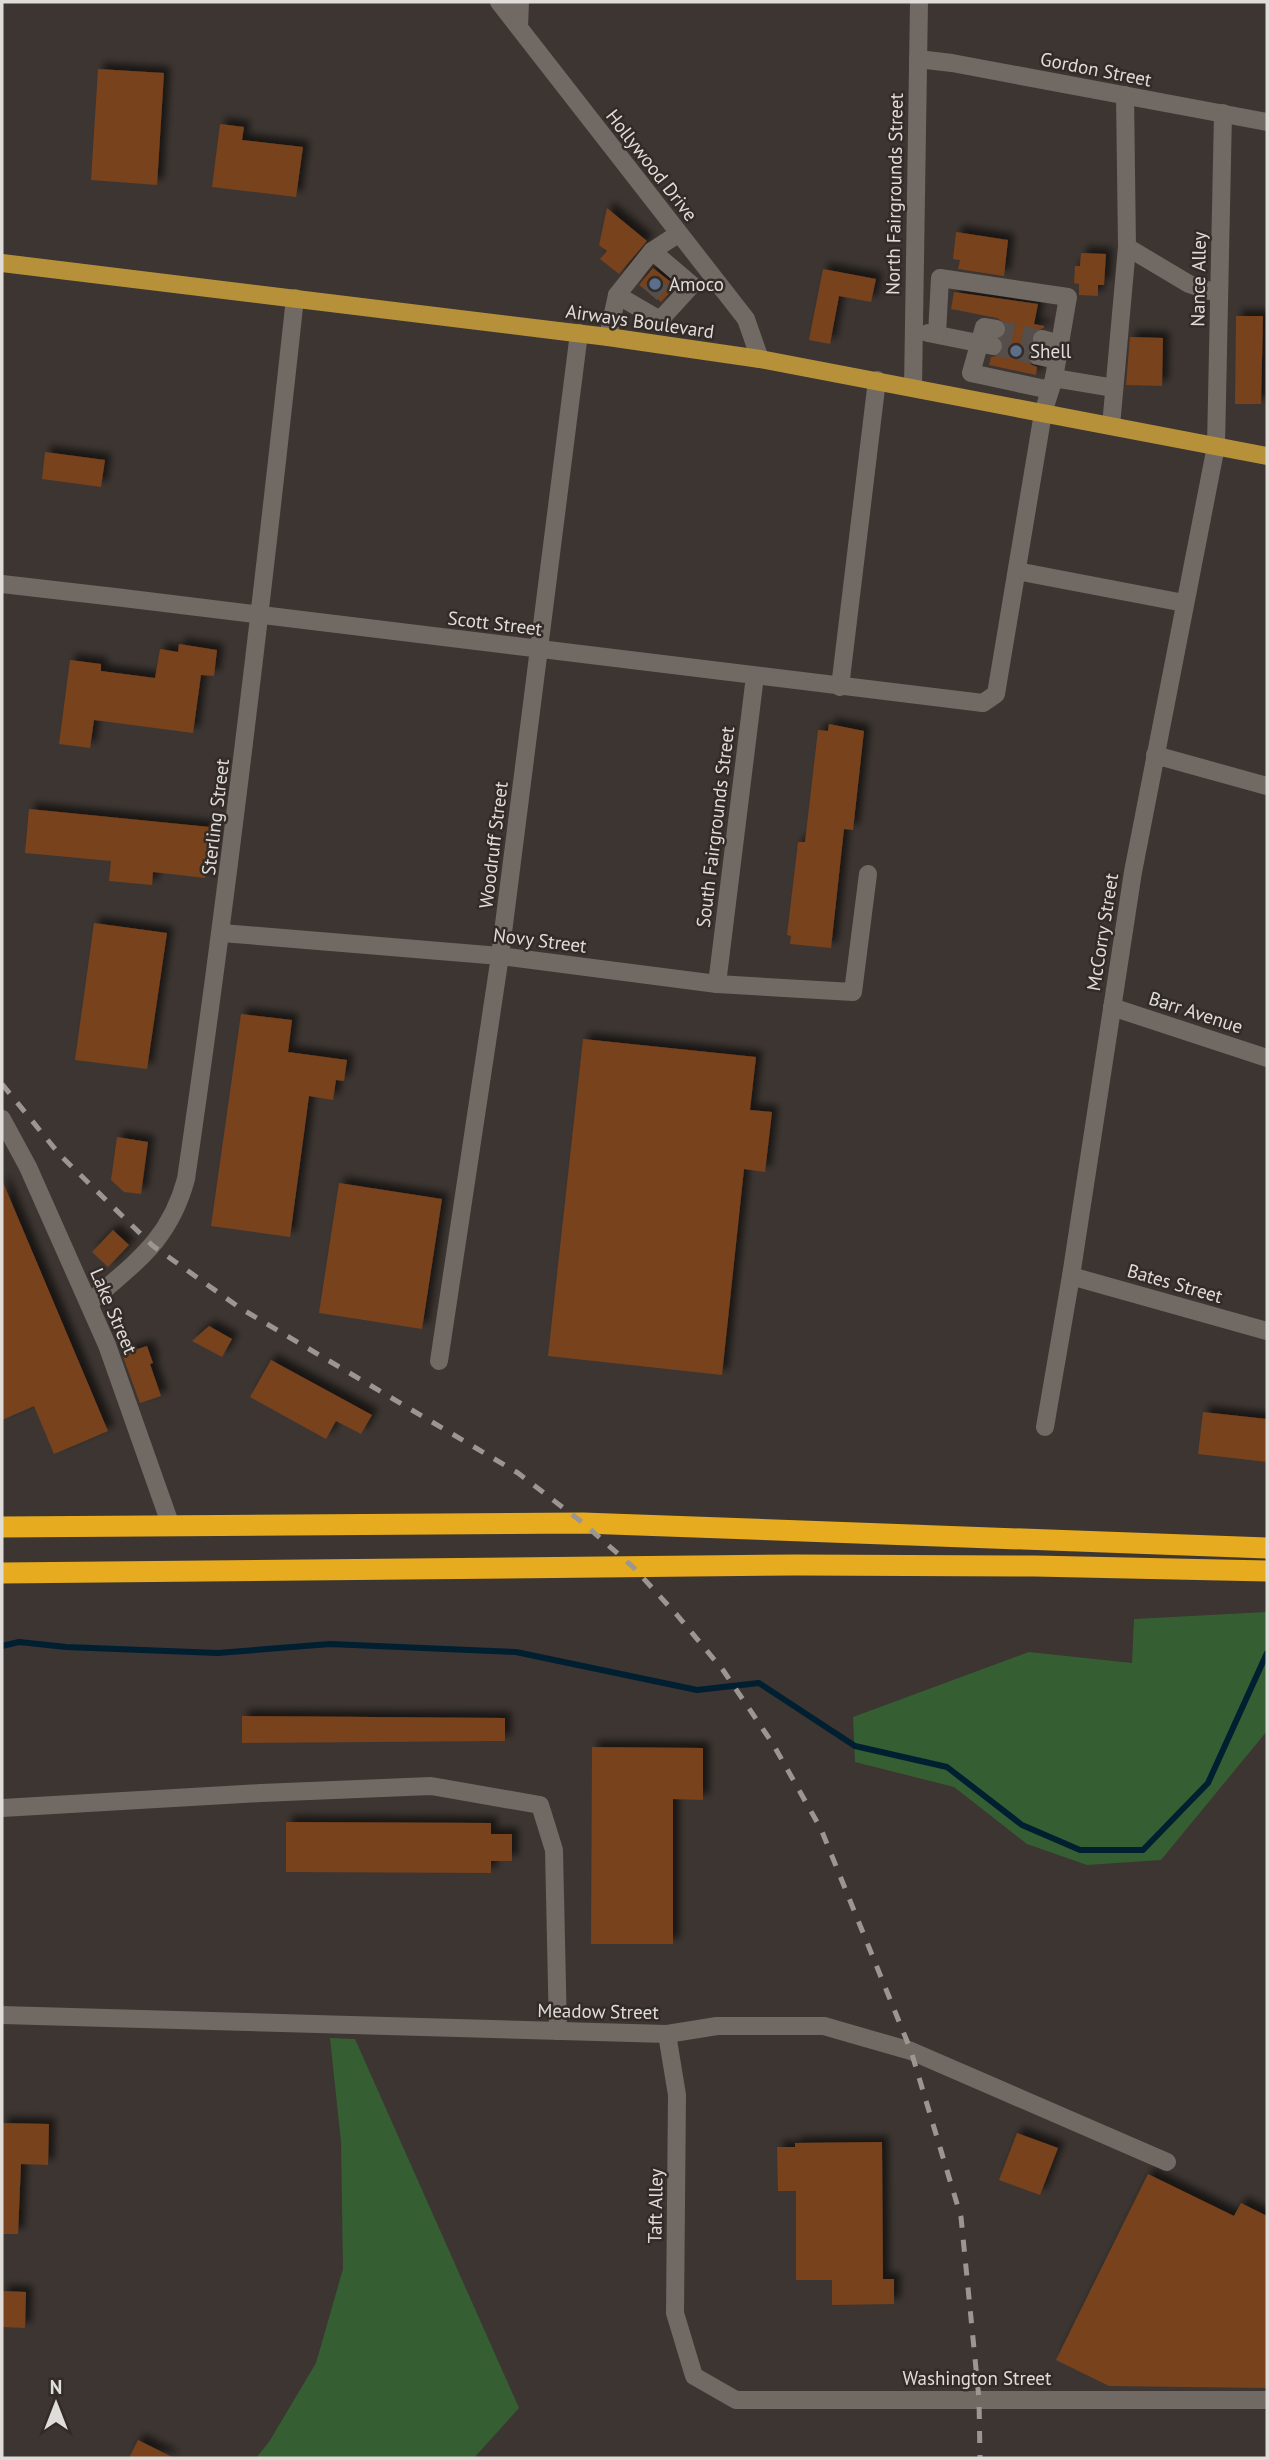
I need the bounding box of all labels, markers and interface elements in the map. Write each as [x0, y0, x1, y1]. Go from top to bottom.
street label: Gordon Street [1038, 46, 1154, 92]
street label: North Fairgrounds Street [880, 92, 908, 295]
street label: Hollywood Drive [601, 104, 703, 226]
street label: Nance Alley [1185, 231, 1211, 327]
place label: Amoco [669, 272, 724, 296]
marker: Amoco [647, 276, 663, 292]
street label: Airways Boulevard [564, 299, 716, 343]
place label: Shell [1030, 339, 1072, 363]
marker: Shell [1008, 343, 1024, 359]
street label: Scott Street [446, 605, 544, 641]
street label: South Fairgrounds Street [691, 724, 739, 929]
street label: Sterling Street [196, 757, 234, 877]
street label: Woodruff Street [473, 779, 513, 910]
street label: McCorry Street [1081, 871, 1123, 992]
street label: Novy Street [492, 922, 589, 958]
street label: Barr Avenue [1146, 986, 1246, 1038]
street label: Bates Street [1125, 1258, 1226, 1308]
street label: Lake Street [85, 1264, 143, 1358]
street label: Meadow Street [537, 1998, 659, 2024]
street label: Taft Alley [642, 2168, 668, 2244]
street label: Washington Street [903, 2366, 1052, 2390]
north arrow [21, 2369, 91, 2439]
text: N [50, 2375, 62, 2399]

